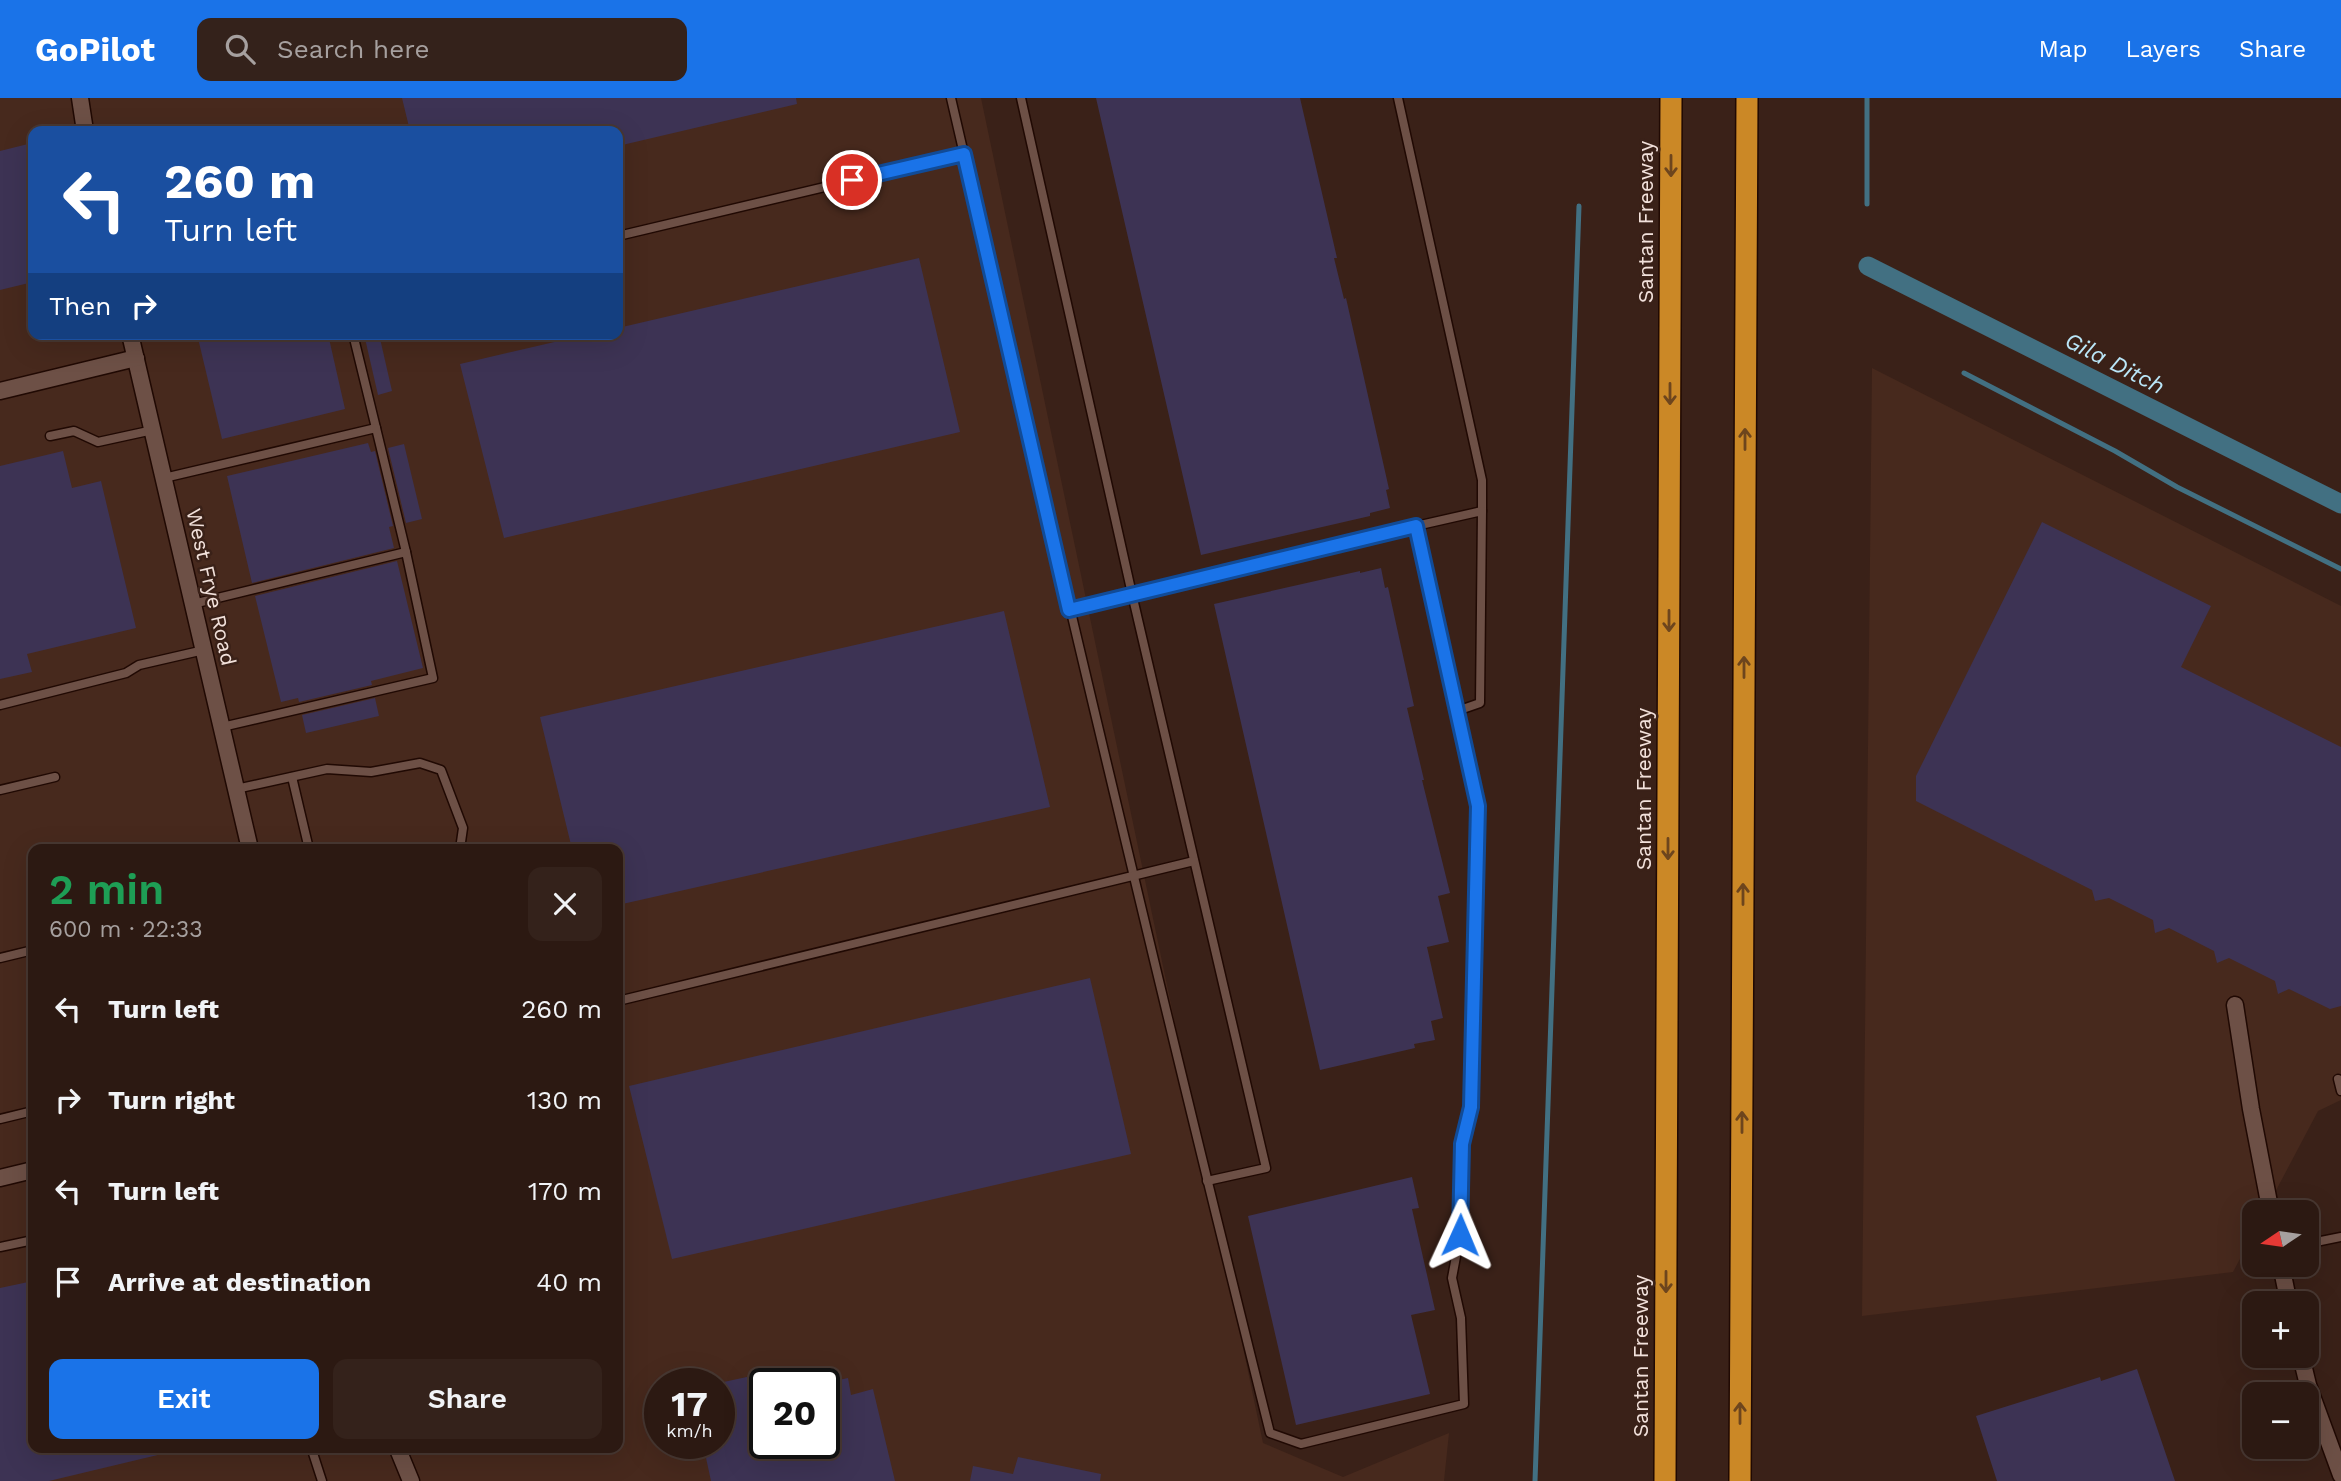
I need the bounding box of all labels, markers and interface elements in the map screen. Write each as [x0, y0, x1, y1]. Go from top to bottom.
search box [197, 18, 687, 81]
text: GoPilot [35, 30, 155, 69]
icon: search [221, 30, 259, 68]
text: Search here [277, 34, 429, 64]
text: Map [2039, 35, 2087, 63]
text: Layers [2125, 35, 2201, 63]
text: Share [2239, 35, 2306, 63]
street label: Santan Freeway [1633, 141, 1658, 303]
pin [822, 150, 882, 210]
text: 260 m [164, 152, 315, 210]
icon: left [49, 154, 140, 245]
one-way arrow [1664, 154, 1678, 177]
icon: arrive [833, 161, 871, 199]
text: Turn left [164, 211, 297, 249]
icon: right [125, 287, 163, 325]
text: Then [49, 291, 111, 321]
water label: Gila Ditch [2060, 327, 2169, 400]
one-way arrow [1663, 382, 1677, 405]
one-way arrow [1738, 428, 1752, 451]
street label: West Frye Road [181, 506, 242, 668]
one-way arrow [1662, 609, 1676, 632]
one-way arrow [1737, 656, 1751, 679]
street label: Santan Freeway [1631, 708, 1656, 870]
one-way arrow [1661, 837, 1675, 860]
text: 2 min [49, 865, 164, 914]
button: close [528, 867, 602, 941]
one-way arrow [1736, 883, 1750, 906]
text: 600 m · 22:33 [49, 916, 203, 943]
icon: left [49, 990, 87, 1028]
text: Turn left [108, 994, 219, 1024]
text: 260 m [521, 994, 602, 1024]
icon: right [49, 1081, 87, 1119]
text: Turn right [108, 1085, 235, 1115]
text: 130 m [527, 1085, 602, 1115]
one-way arrow [1735, 1111, 1749, 1134]
icon: left [49, 1172, 87, 1210]
text: Turn left [108, 1176, 219, 1206]
text: 170 m [528, 1176, 602, 1206]
position arrow [1423, 1198, 1497, 1272]
north arrow [2242, 1200, 2319, 1278]
map controls [2242, 1200, 2319, 1459]
icon: arrive [49, 1263, 87, 1301]
text: Arrive at destination [108, 1267, 371, 1297]
text: 40 m [536, 1267, 602, 1297]
one-way arrow [1659, 1270, 1673, 1293]
street label: Santan Freeway [1628, 1275, 1653, 1437]
button: + [2242, 1291, 2319, 1368]
button: Exit [49, 1359, 319, 1439]
button: Share [333, 1359, 602, 1439]
speed limit sign: 20 [749, 1368, 840, 1459]
button: − [2242, 1382, 2319, 1459]
text: 17 [671, 1383, 708, 1425]
one-way arrow [1734, 1402, 1747, 1425]
text: km/h [666, 1420, 713, 1441]

